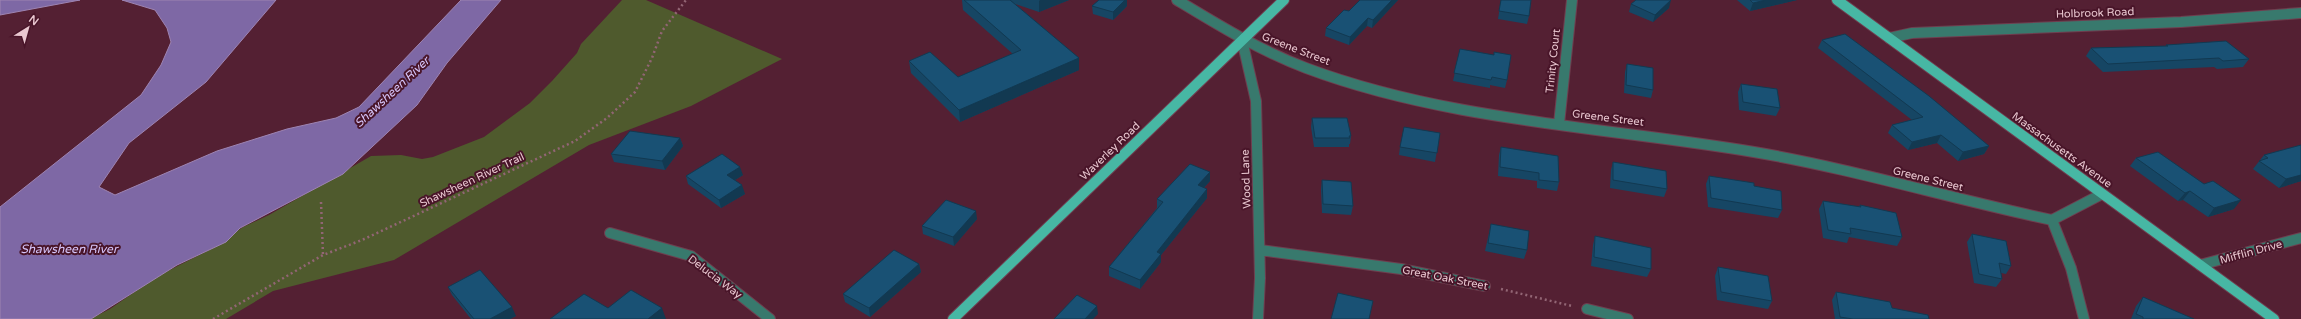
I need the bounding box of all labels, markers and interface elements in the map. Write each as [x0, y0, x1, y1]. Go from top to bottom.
street label: Holbrook Road [2056, 5, 2134, 21]
north arrow [8, 8, 48, 48]
text: N [26, 13, 41, 28]
street label: Trinity Court [1543, 28, 1563, 94]
street label: Greene Street [1260, 30, 1332, 68]
water label: Shawsheen River [352, 53, 433, 130]
street label: Greene Street [1571, 107, 1645, 129]
street label: Massachusetts Avenue [2010, 109, 2114, 191]
street label: Waverley Road [1077, 119, 1143, 183]
street label: Wood Lane [1238, 149, 1254, 209]
street label: Shawsheen River Trail [418, 150, 526, 210]
street label: Greene Street [1891, 164, 1965, 194]
street label: Mifflin Drive [2218, 237, 2284, 267]
water label: Shawsheen River [20, 242, 119, 256]
street label: Delucia Way [686, 253, 745, 302]
street label: Great Oak Street [1401, 263, 1489, 293]

